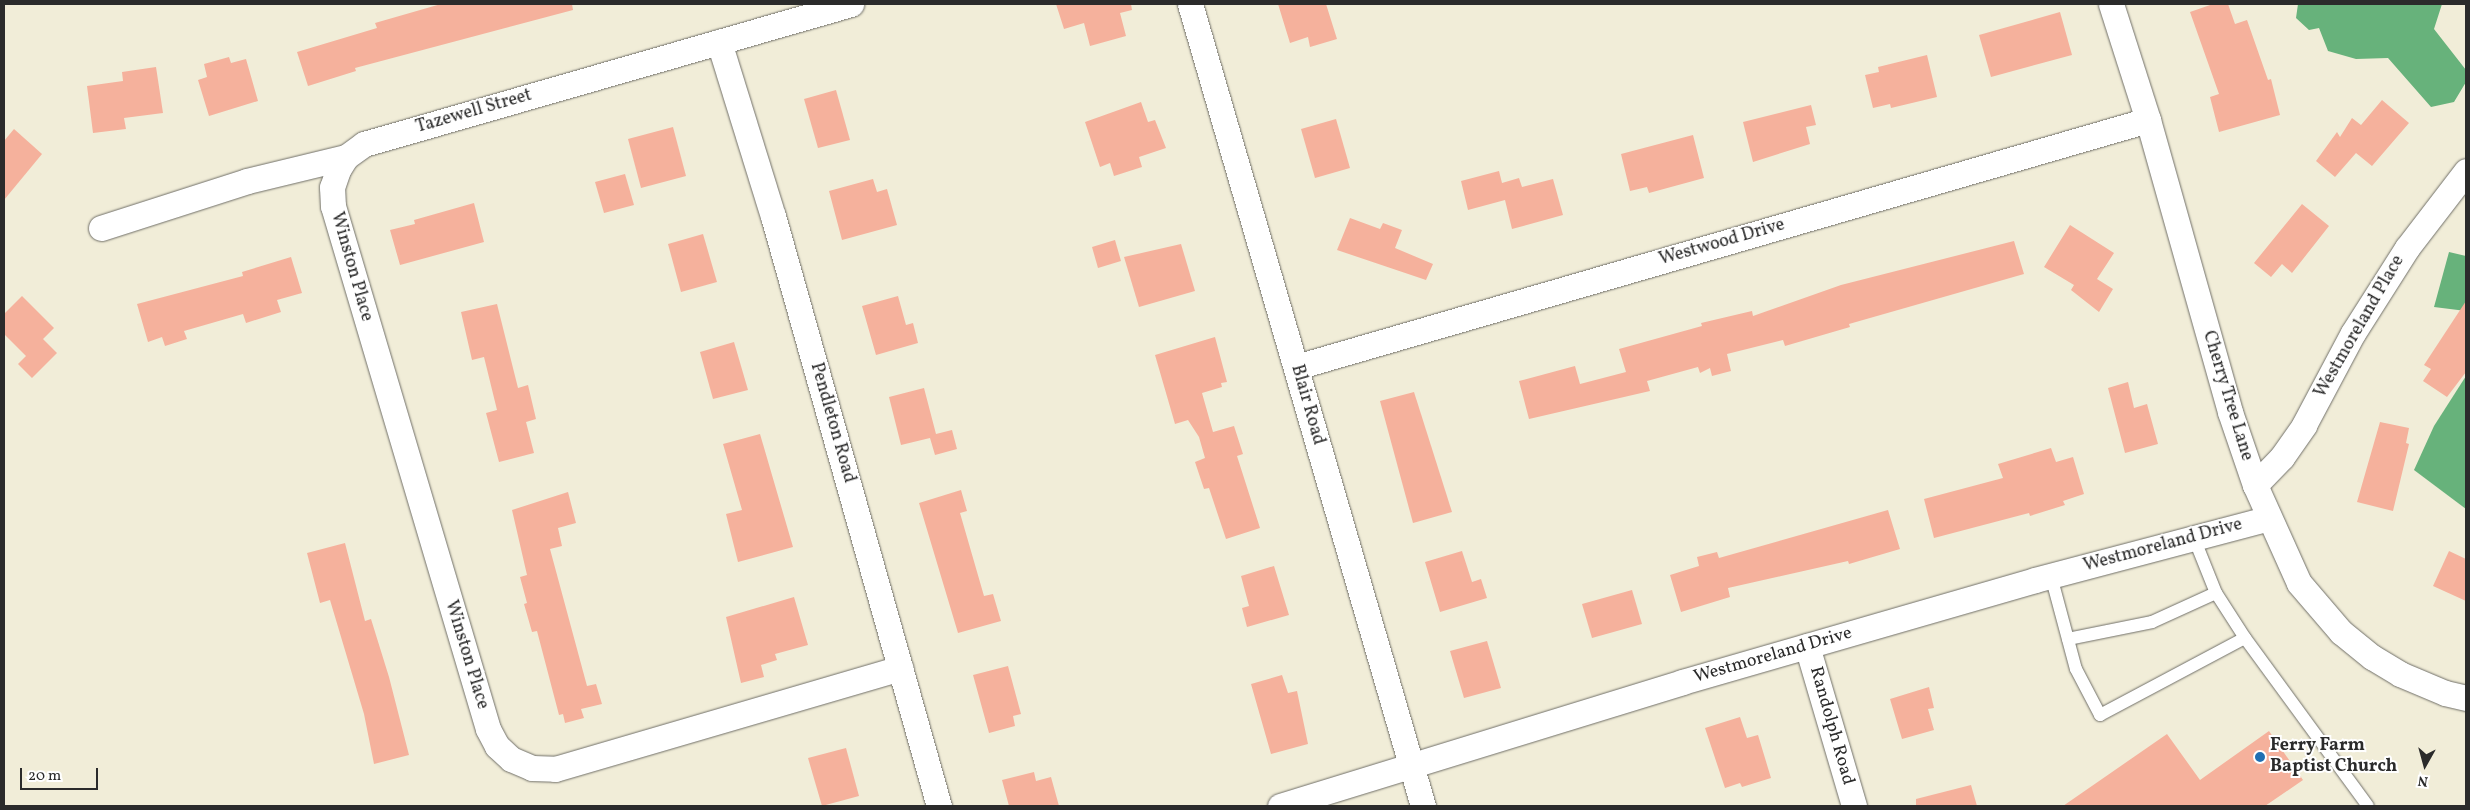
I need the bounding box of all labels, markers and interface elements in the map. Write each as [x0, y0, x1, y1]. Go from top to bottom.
street label: Tazewell Street [414, 85, 534, 139]
street label: Winston Place [325, 210, 377, 324]
street label: Westwood Drive [1657, 215, 1787, 271]
street label: Westmoreland Place [2310, 252, 2410, 402]
street label: Cherry Tree Lane [2197, 328, 2257, 464]
street label: Pendleton Road [805, 360, 859, 486]
street label: Blair Road [1285, 362, 1329, 448]
street label: Westmoreland Drive [2081, 514, 2245, 578]
street label: Winston Place [439, 598, 493, 712]
street label: Westmoreland Drive [1691, 623, 1855, 689]
street label: Randolph Road [1804, 664, 1858, 788]
place label: Ferry Farm Baptist Church [2270, 736, 2397, 779]
north arrow [2400, 740, 2450, 790]
marker: Ferry Farm Baptist Church [2254, 751, 2266, 763]
scale bar [22, 758, 100, 790]
text: 20 m [28, 766, 61, 787]
text: N [2417, 770, 2429, 790]

